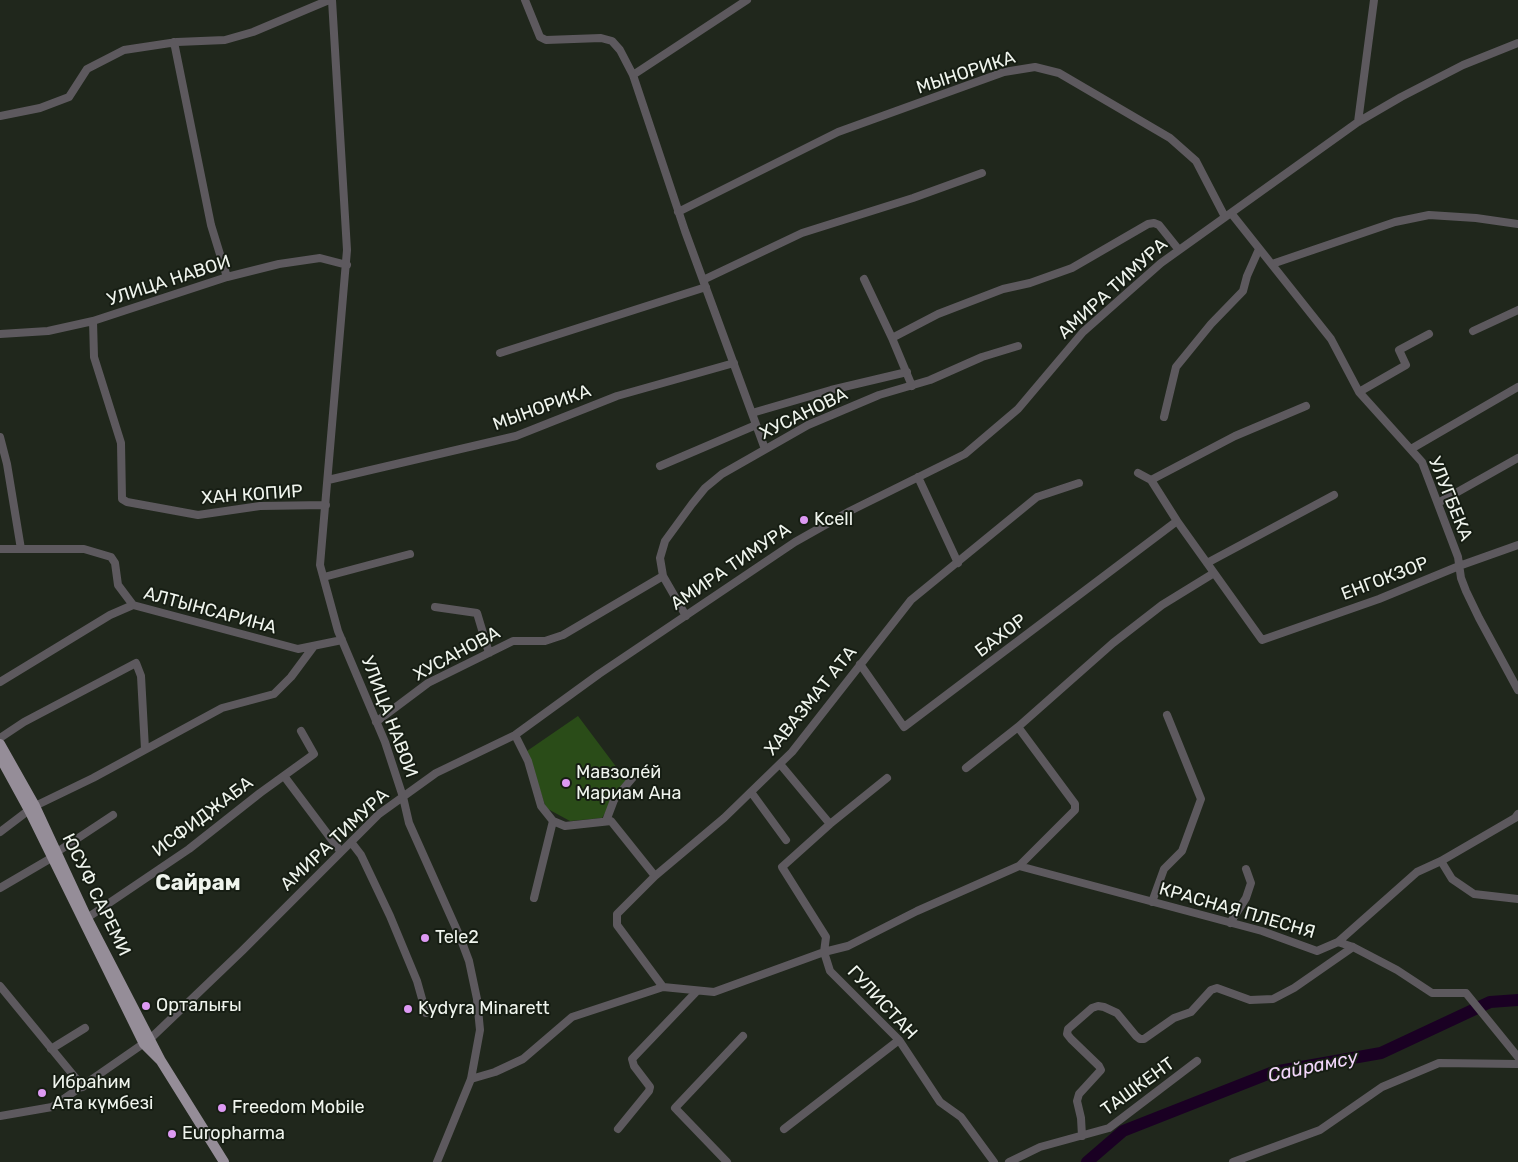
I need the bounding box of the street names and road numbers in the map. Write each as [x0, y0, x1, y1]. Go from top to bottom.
street label: МЫНОРИКА [914, 47, 1018, 99]
street label: АМИРА ТИМУРА [1054, 234, 1172, 344]
street label: УЛИЦА НАВОИ [105, 251, 233, 311]
street label: МЫНОРИКА [490, 380, 594, 436]
street label: ХУСАНОВА [757, 383, 851, 445]
street label: УЛУГБЕКА [1423, 454, 1477, 544]
street label: ХАН КОПИР [201, 481, 303, 509]
street label: АМИРА ТИМУРА [667, 519, 795, 615]
street label: ЕНГОКЗОР [1338, 553, 1432, 605]
street label: АЛТЫНСАРИНА [141, 583, 279, 639]
street label: БАХОР [971, 610, 1031, 662]
street label: ХУСАНОВА [410, 622, 504, 686]
street label: ХАВАЗМАТ АТА [760, 642, 862, 760]
street label: УЛИЦА НАВОИ [356, 653, 422, 781]
street label: ИСФИДЖАБА [148, 772, 258, 862]
street label: АМИРА ТИМУРА [276, 784, 394, 896]
street label: ЮСУФ САРЕМИ [57, 830, 135, 960]
street label: КРАСНАЯ ПЛЕСНЯ [1156, 878, 1318, 944]
street label: ГУЛИСТАН [842, 962, 922, 1044]
street label: ТАШКЕНТ [1097, 1053, 1179, 1121]

